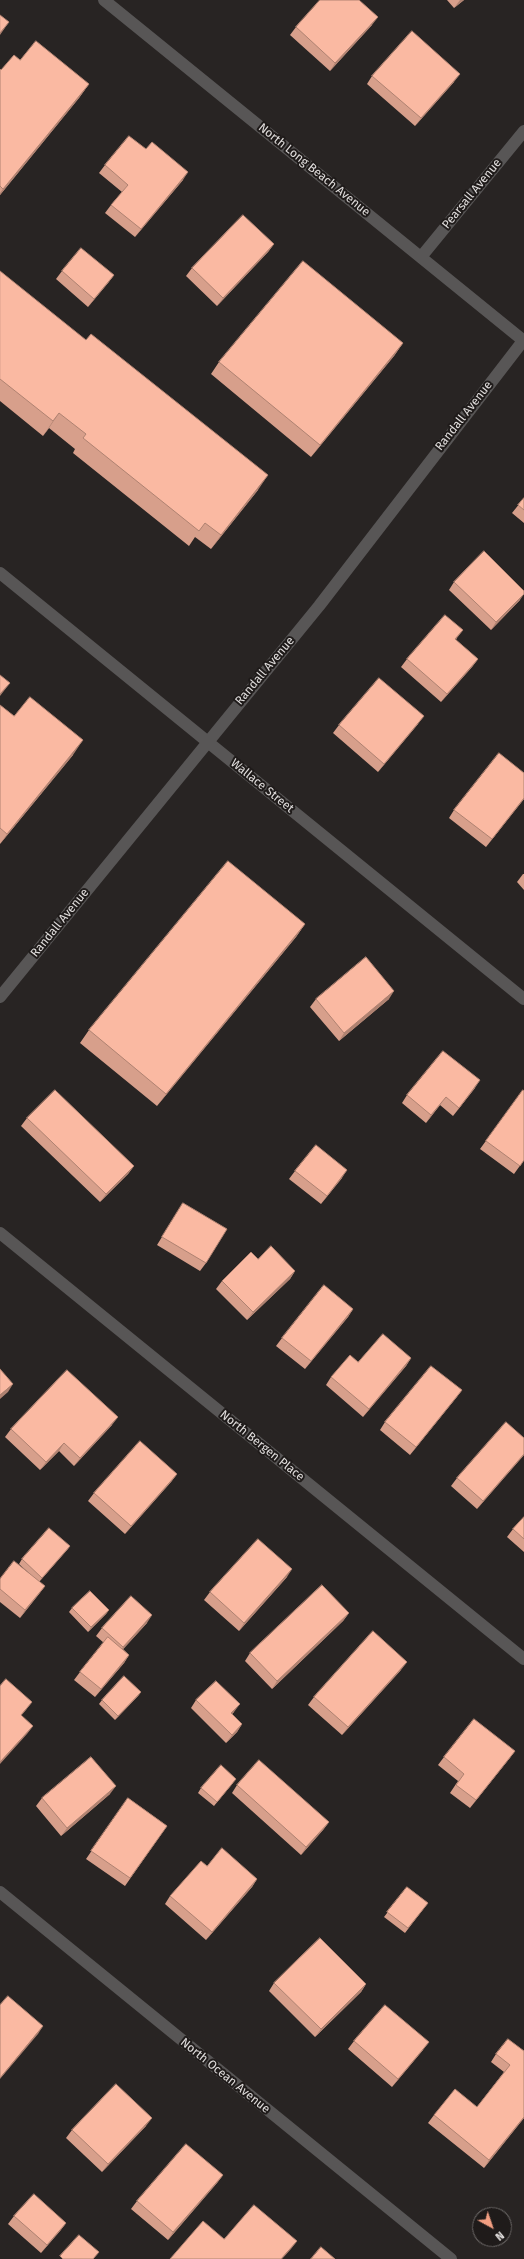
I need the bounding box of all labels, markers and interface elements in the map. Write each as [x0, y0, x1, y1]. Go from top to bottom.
street label: North Long Beach Avenue [255, 120, 373, 220]
street label: Pearsall Avenue [439, 156, 505, 232]
street label: Randall Avenue [432, 378, 496, 454]
street label: Randall Avenue [232, 634, 298, 708]
street label: Wallace Street [227, 756, 297, 816]
street label: Randall Avenue [28, 886, 92, 960]
street label: North Bergen Place [217, 1408, 307, 1484]
street label: North Ocean Avenue [177, 2035, 273, 2117]
north arrow [472, 2207, 512, 2247]
text: N [492, 2228, 506, 2243]

